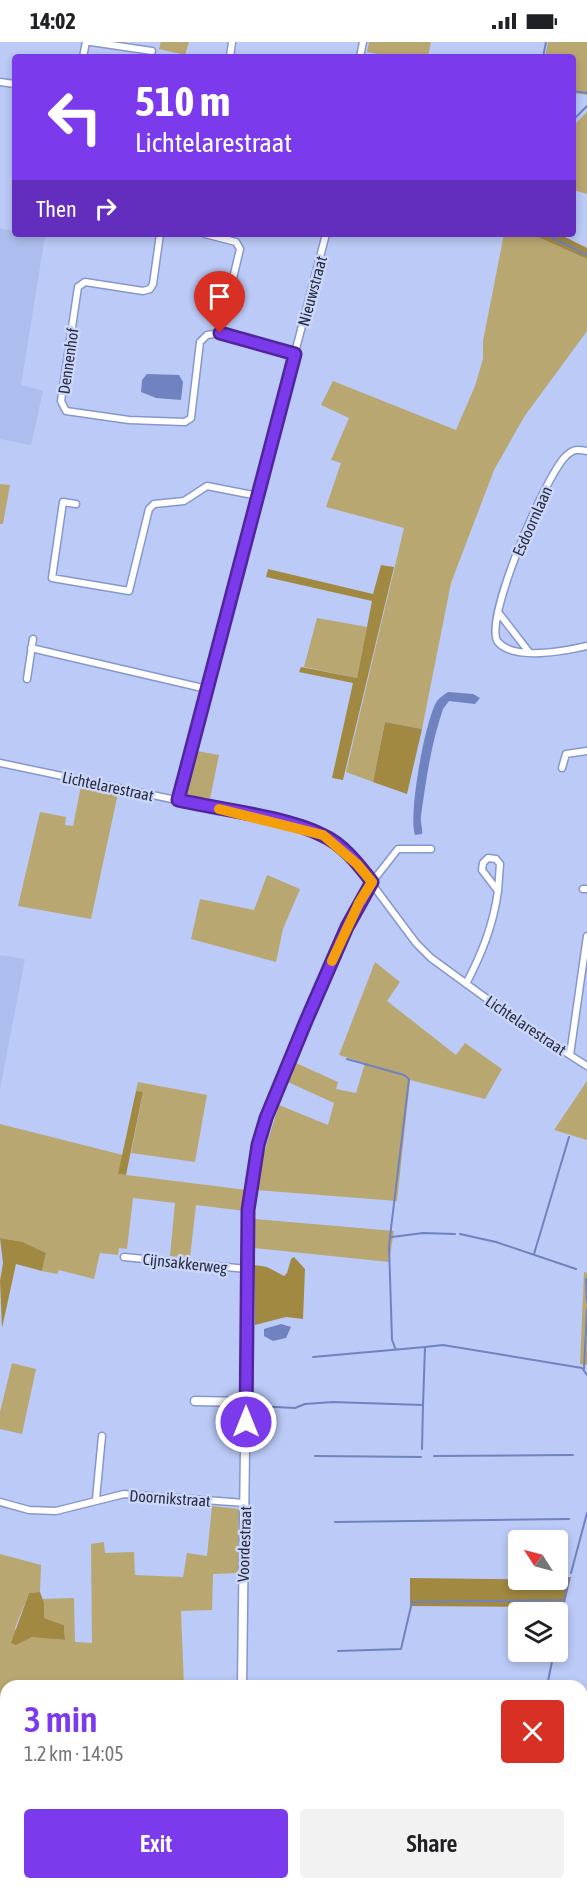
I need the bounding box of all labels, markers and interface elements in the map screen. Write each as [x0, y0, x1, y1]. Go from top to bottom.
text: 14:02 [30, 8, 76, 34]
text: 510 m [135, 77, 230, 125]
icon: left [36, 78, 114, 156]
text: Lichtelarestraat [135, 127, 292, 158]
icon: right [89, 192, 122, 225]
text: Then [36, 196, 77, 222]
street label: Nieuwstraat [294, 254, 330, 328]
pin [194, 271, 245, 333]
icon: arrive [203, 280, 236, 313]
street label: Dennenhof [54, 326, 82, 395]
street label: Esdoornlaan [509, 483, 555, 559]
street label: Lichtelarestraat [61, 768, 156, 805]
street label: Lichtelarestraat [482, 992, 570, 1059]
street label: Cijnsakkerweg [142, 1250, 228, 1277]
position arrow [214, 1390, 278, 1454]
street label: Doornikstraat [129, 1486, 212, 1510]
street label: Voordestraat [234, 1505, 254, 1582]
north arrow [508, 1530, 568, 1590]
map controls [508, 1530, 568, 1662]
button: layers [508, 1602, 568, 1662]
text: 3 min [24, 1698, 98, 1740]
button: close [501, 1700, 564, 1763]
text: 1.2 km · 14:05 [24, 1742, 124, 1765]
button: Exit [24, 1809, 288, 1878]
button: Share [300, 1809, 564, 1878]

